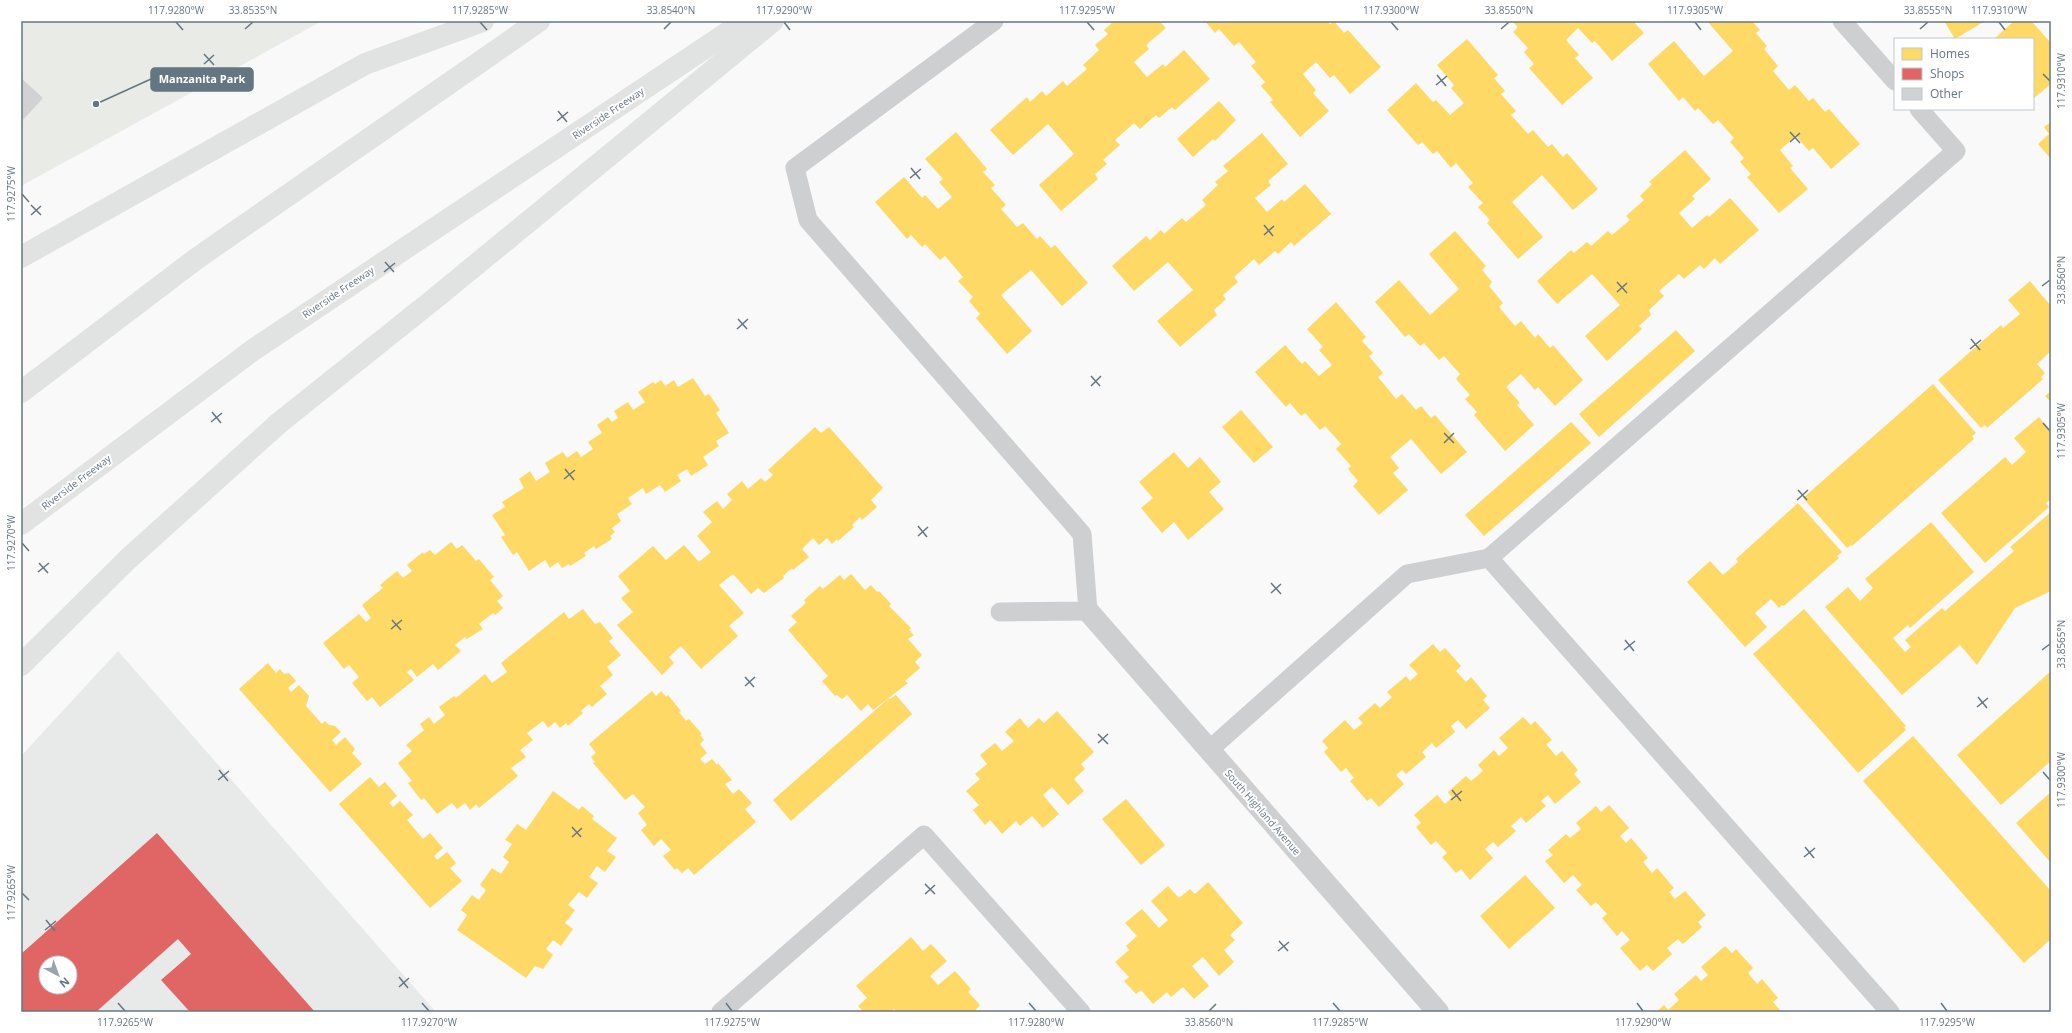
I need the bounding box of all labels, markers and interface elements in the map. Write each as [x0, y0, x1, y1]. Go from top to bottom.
text: 117.9280°W [148, 3, 205, 17]
text: 33.8535°N [229, 3, 277, 17]
text: 117.9285°W [452, 3, 509, 17]
text: 33.8540°N [647, 3, 695, 17]
text: 117.9290°W [756, 3, 813, 17]
text: 117.9295°W [1059, 3, 1116, 17]
text: 117.9300°W [1363, 3, 1420, 17]
text: 33.8550°N [1485, 3, 1533, 17]
text: 117.9305°W [1667, 3, 1724, 17]
text: 33.8555°N [1904, 3, 1952, 17]
text: 117.9310°W [1971, 3, 2028, 17]
legend [1894, 38, 2034, 110]
text: Homes [1930, 45, 1970, 62]
text: 117.9310°W [2054, 52, 2068, 109]
text: Shops [1930, 65, 1965, 82]
callout: Manzanita Park [151, 68, 253, 91]
text: Manzanita Park [159, 71, 245, 86]
street label: Riverside Freeway [569, 83, 647, 142]
text: Other [1930, 85, 1963, 102]
text: 117.9275°W [4, 165, 18, 222]
text: 33.8560°N [2054, 256, 2068, 304]
street label: Riverside Freeway [299, 262, 377, 321]
text: 117.9305°W [2054, 402, 2068, 459]
street label: Riverside Freeway [38, 451, 114, 513]
text: 117.9270°W [4, 514, 18, 571]
text: 33.8565°N [2054, 620, 2068, 668]
text: 117.9300°W [2054, 751, 2068, 808]
street label: South Highland Avenue [1222, 766, 1304, 858]
text: 117.9265°W [4, 864, 18, 921]
north arrow [38, 955, 78, 995]
text: N [57, 974, 73, 992]
text: 117.9265°W [97, 1015, 154, 1029]
text: 117.9270°W [401, 1015, 458, 1029]
text: 117.9275°W [704, 1015, 761, 1029]
text: 117.9280°W [1008, 1015, 1065, 1029]
text: 33.8560°N [1185, 1015, 1233, 1029]
text: 117.9285°W [1312, 1015, 1369, 1029]
text: 117.9290°W [1615, 1015, 1672, 1029]
text: 117.9295°W [1919, 1015, 1976, 1029]

